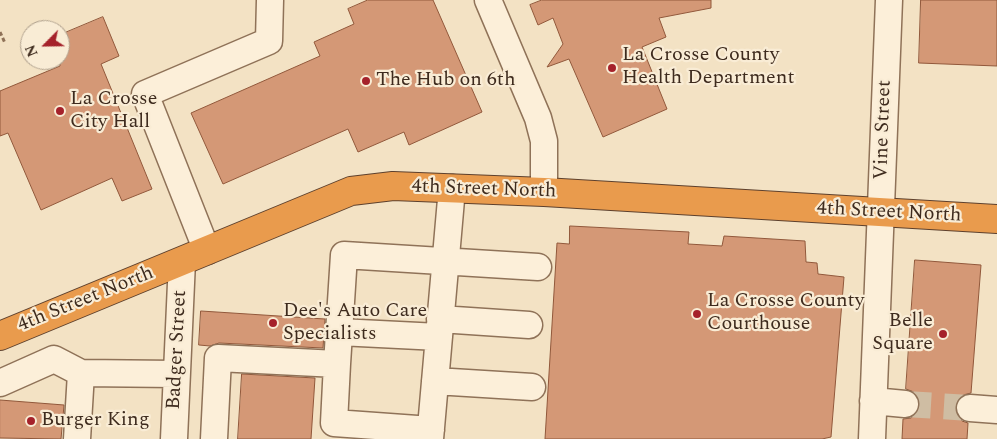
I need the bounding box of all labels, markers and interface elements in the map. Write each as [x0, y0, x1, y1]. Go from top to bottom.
north arrow [20, 20, 70, 70]
text: N [20, 41, 44, 60]
place label: La Crosse County Health Department [622, 44, 794, 91]
marker: La Crosse County Health Department [606, 62, 618, 74]
place label: The Hub on 6th [376, 69, 516, 93]
marker: The Hub on 6th [360, 75, 372, 87]
street label: Vine Street [870, 80, 898, 180]
place label: La Crosse City Hall [70, 88, 157, 135]
marker: La Crosse City Hall [54, 105, 66, 117]
street label: 4th Street North [411, 175, 557, 205]
street label: 4th Street North [816, 197, 962, 229]
street label: 4th Street North [14, 262, 158, 338]
street label: Badger Street [163, 289, 193, 411]
place label: La Crosse County Courthouse [707, 290, 864, 337]
place label: Dee's Auto Care Specialists [283, 300, 427, 347]
marker: La Crosse County Courthouse [691, 308, 703, 320]
place label: Belle Square [872, 310, 933, 357]
marker: Dee's Auto Care Specialists [267, 317, 279, 329]
marker: Belle Square [937, 328, 949, 340]
place label: Burger King [41, 409, 150, 433]
marker: Burger King [25, 415, 37, 427]

